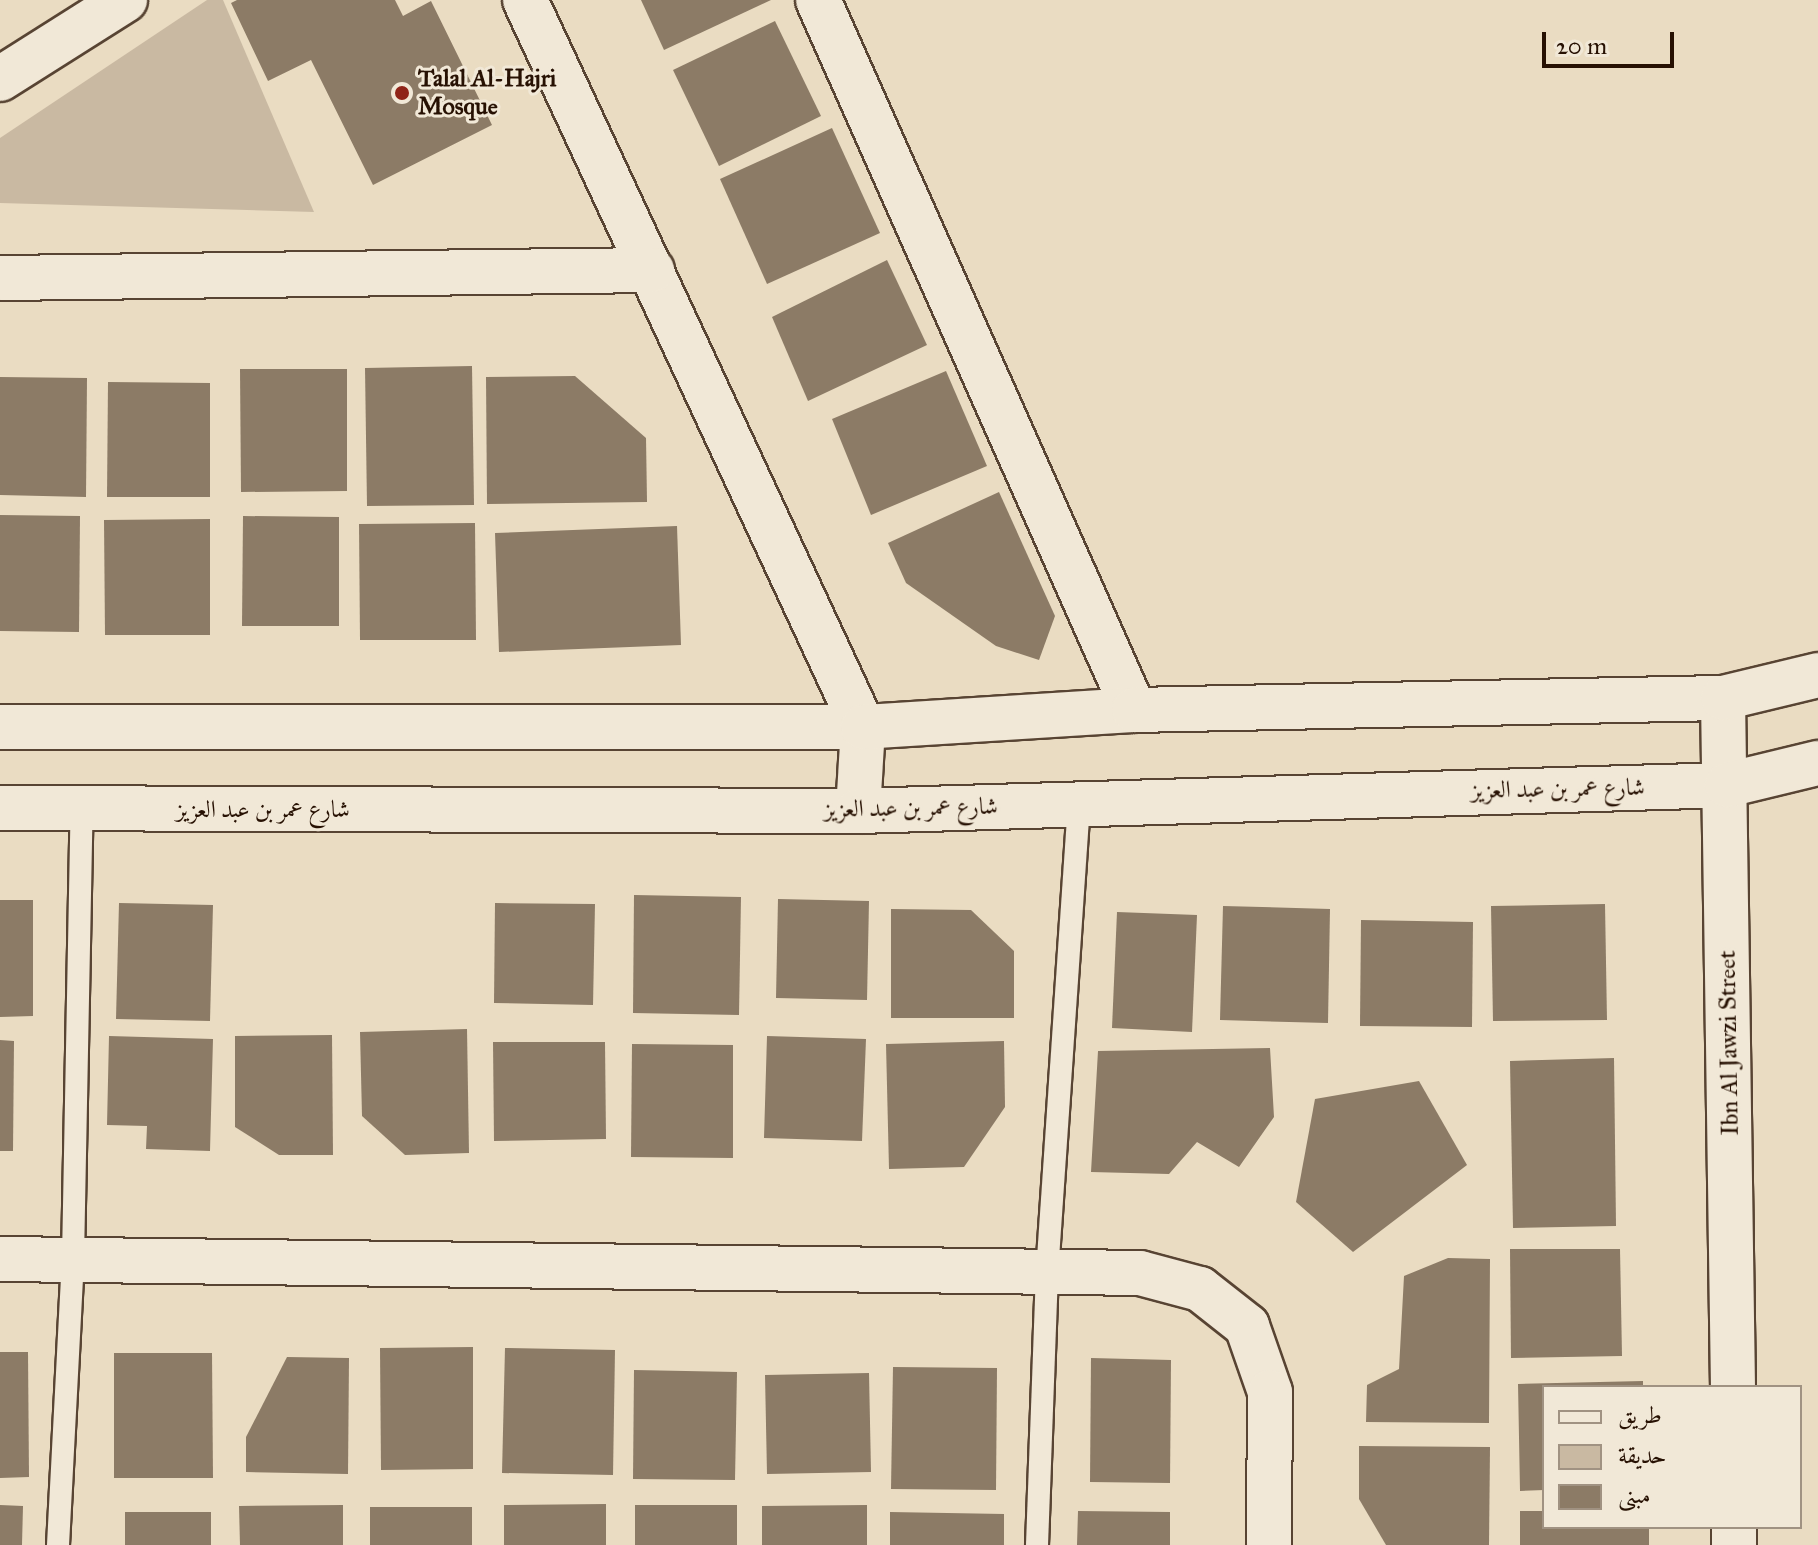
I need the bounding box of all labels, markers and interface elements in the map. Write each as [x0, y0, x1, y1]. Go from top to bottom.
scale bar [1546, 16, 1678, 66]
text: 20 m [1556, 31, 1607, 61]
place label: Talal Al-Hajri Mosque [418, 65, 556, 121]
marker: Talal Al-Hajri Mosque [393, 84, 411, 102]
street label: شارع عمر بن عبد العزيز [1471, 773, 1645, 805]
street label: شارع عمر بن عبد العزيز [824, 792, 998, 824]
street label: شارع عمر بن عبد العزيز [176, 796, 350, 824]
street label: Ibn Al Jawzi Street [1713, 950, 1745, 1136]
legend [1542, 1385, 1802, 1529]
text: طريق [1618, 1400, 1662, 1430]
text: حديقة [1618, 1440, 1667, 1470]
text: مبنى [1618, 1480, 1651, 1510]

